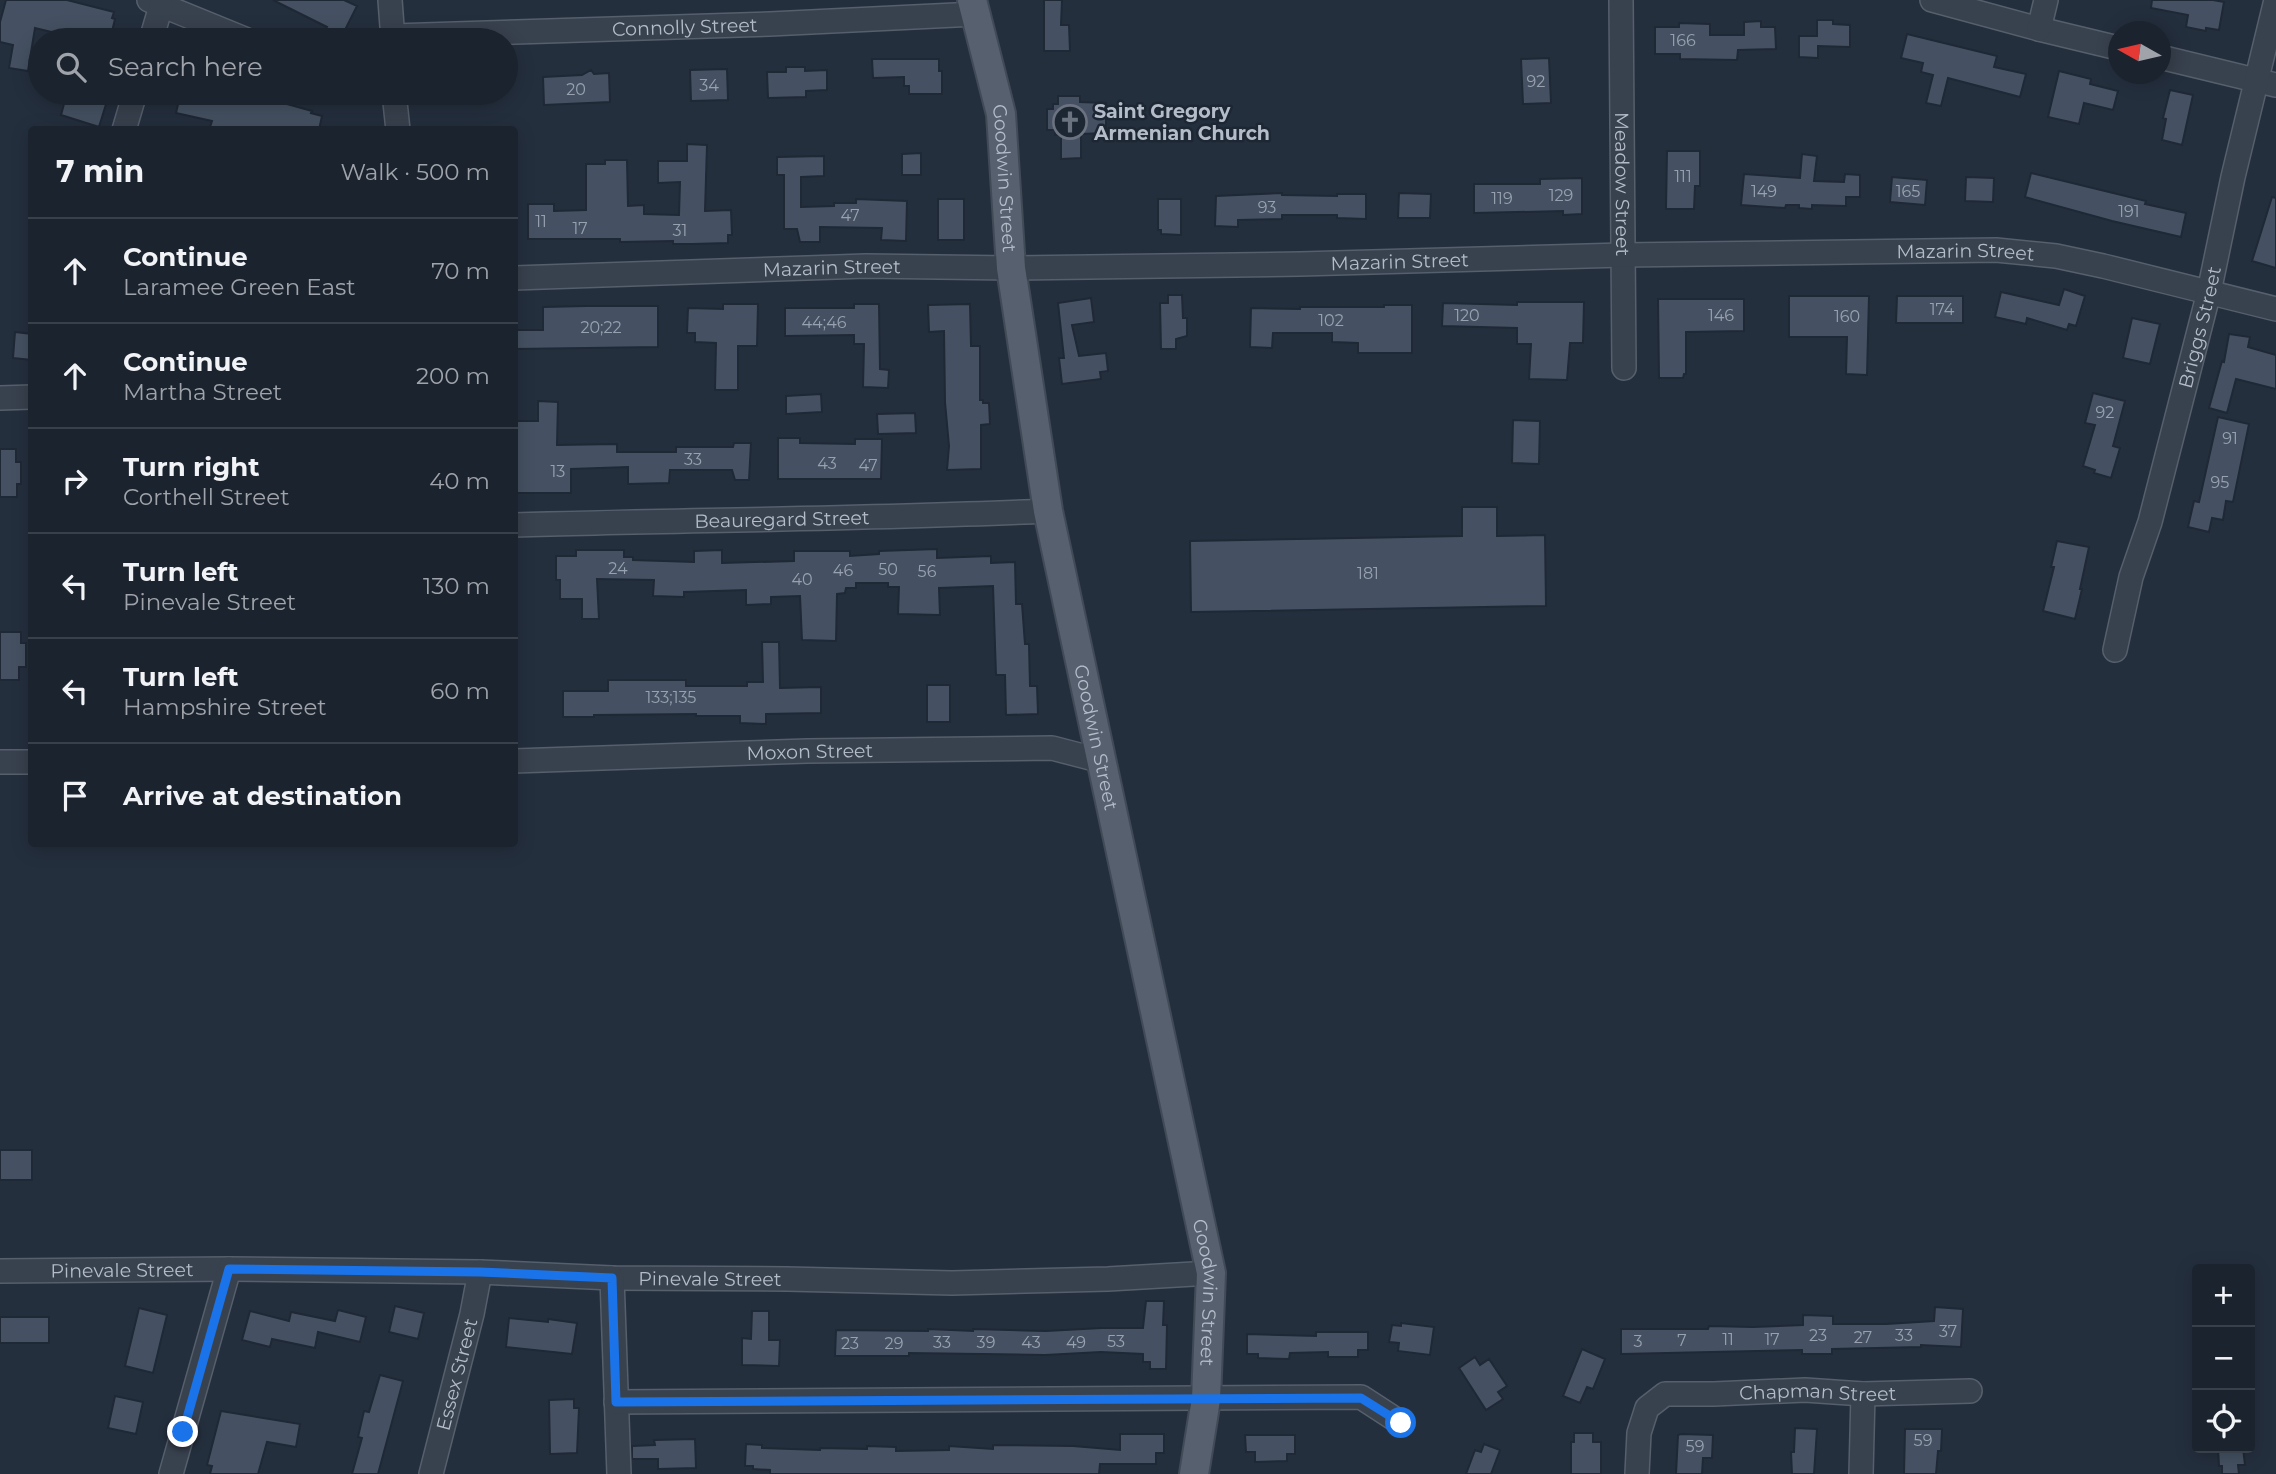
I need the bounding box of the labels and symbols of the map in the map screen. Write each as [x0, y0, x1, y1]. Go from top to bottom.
street label: Connolly Street [612, 13, 758, 41]
north arrow [2108, 21, 2171, 84]
house number: 166 [1670, 31, 1696, 50]
house number: 92 [1527, 72, 1545, 91]
house number: 34 [699, 76, 719, 95]
house number: 20 [566, 80, 586, 99]
place label: Saint Gregory Armenian Church [1093, 100, 1270, 145]
street label: Goodwin Street [987, 102, 1021, 253]
church icon: Saint Gregory Armenian Church [1051, 103, 1089, 141]
street label: Meadow Street [1610, 112, 1635, 257]
house number: 111 [1674, 167, 1692, 186]
house number: 149 [1751, 182, 1777, 201]
house number: 165 [1896, 182, 1920, 201]
house number: 129 [1549, 186, 1573, 205]
house number: 119 [1491, 189, 1513, 208]
house number: 93 [1258, 198, 1276, 217]
house number: 191 [2118, 202, 2140, 221]
house number: 47 [840, 206, 860, 225]
house number: 11 [535, 212, 547, 231]
house number: 17 [572, 219, 588, 238]
house number: 31 [673, 221, 687, 240]
street label: Mazarin Street [1896, 238, 2036, 265]
street label: Mazarin Street [1330, 248, 1469, 275]
street label: Mazarin Street [762, 254, 901, 281]
street label: Briggs Street [2173, 264, 2226, 390]
house number: 174 [1930, 300, 1955, 319]
house number: 120 [1454, 306, 1480, 325]
house number: 146 [1708, 306, 1734, 325]
house number: 160 [1834, 307, 1860, 326]
house number: 102 [1318, 311, 1344, 330]
house number: 44;46 [802, 313, 847, 332]
house number: 20;22 [580, 318, 622, 337]
house number: 92 [2096, 403, 2114, 422]
house number: 91 [2222, 429, 2238, 448]
house number: 33 [684, 450, 702, 469]
house number: 43 [817, 454, 837, 473]
house number: 47 [858, 456, 878, 475]
house number: 13 [551, 462, 565, 481]
house number: 95 [2211, 473, 2229, 492]
street label: Beauregard Street [694, 506, 870, 532]
house number: 24 [608, 559, 628, 578]
house number: 50 [878, 560, 898, 579]
house number: 46 [833, 561, 853, 580]
house number: 56 [918, 562, 937, 581]
house number: 181 [1357, 564, 1379, 583]
house number: 40 [791, 570, 813, 589]
street label: Goodwin Street [1070, 662, 1123, 812]
house number: 133;135 [646, 688, 696, 707]
street label: Moxon Street [746, 739, 874, 765]
street label: Goodwin Street [1188, 1217, 1223, 1367]
street label: Pinevale Street [50, 1258, 194, 1282]
street label: Pinevale Street [638, 1267, 782, 1290]
street label: Essex Street [431, 1315, 482, 1433]
house number: 37 [1939, 1322, 1957, 1341]
house number: 23 [1809, 1326, 1827, 1345]
house number: 33 [1895, 1326, 1913, 1345]
house number: 27 [1854, 1328, 1872, 1347]
house number: 11 [1722, 1330, 1734, 1349]
house number: 17 [1764, 1330, 1780, 1349]
house number: 7 [1677, 1331, 1687, 1350]
house number: 53 [1107, 1332, 1125, 1351]
house number: 3 [1633, 1332, 1643, 1351]
house number: 33 [933, 1333, 951, 1352]
house number: 39 [977, 1333, 995, 1352]
house number: 43 [1021, 1333, 1041, 1352]
house number: 49 [1066, 1333, 1086, 1352]
house number: 23 [841, 1334, 859, 1353]
house number: 29 [885, 1334, 903, 1353]
street label: Chapman Street [1739, 1378, 1897, 1406]
route start [1385, 1407, 1416, 1438]
route end [167, 1416, 198, 1447]
house number: 59 [1914, 1431, 1932, 1450]
house number: 59 [1686, 1437, 1704, 1456]

